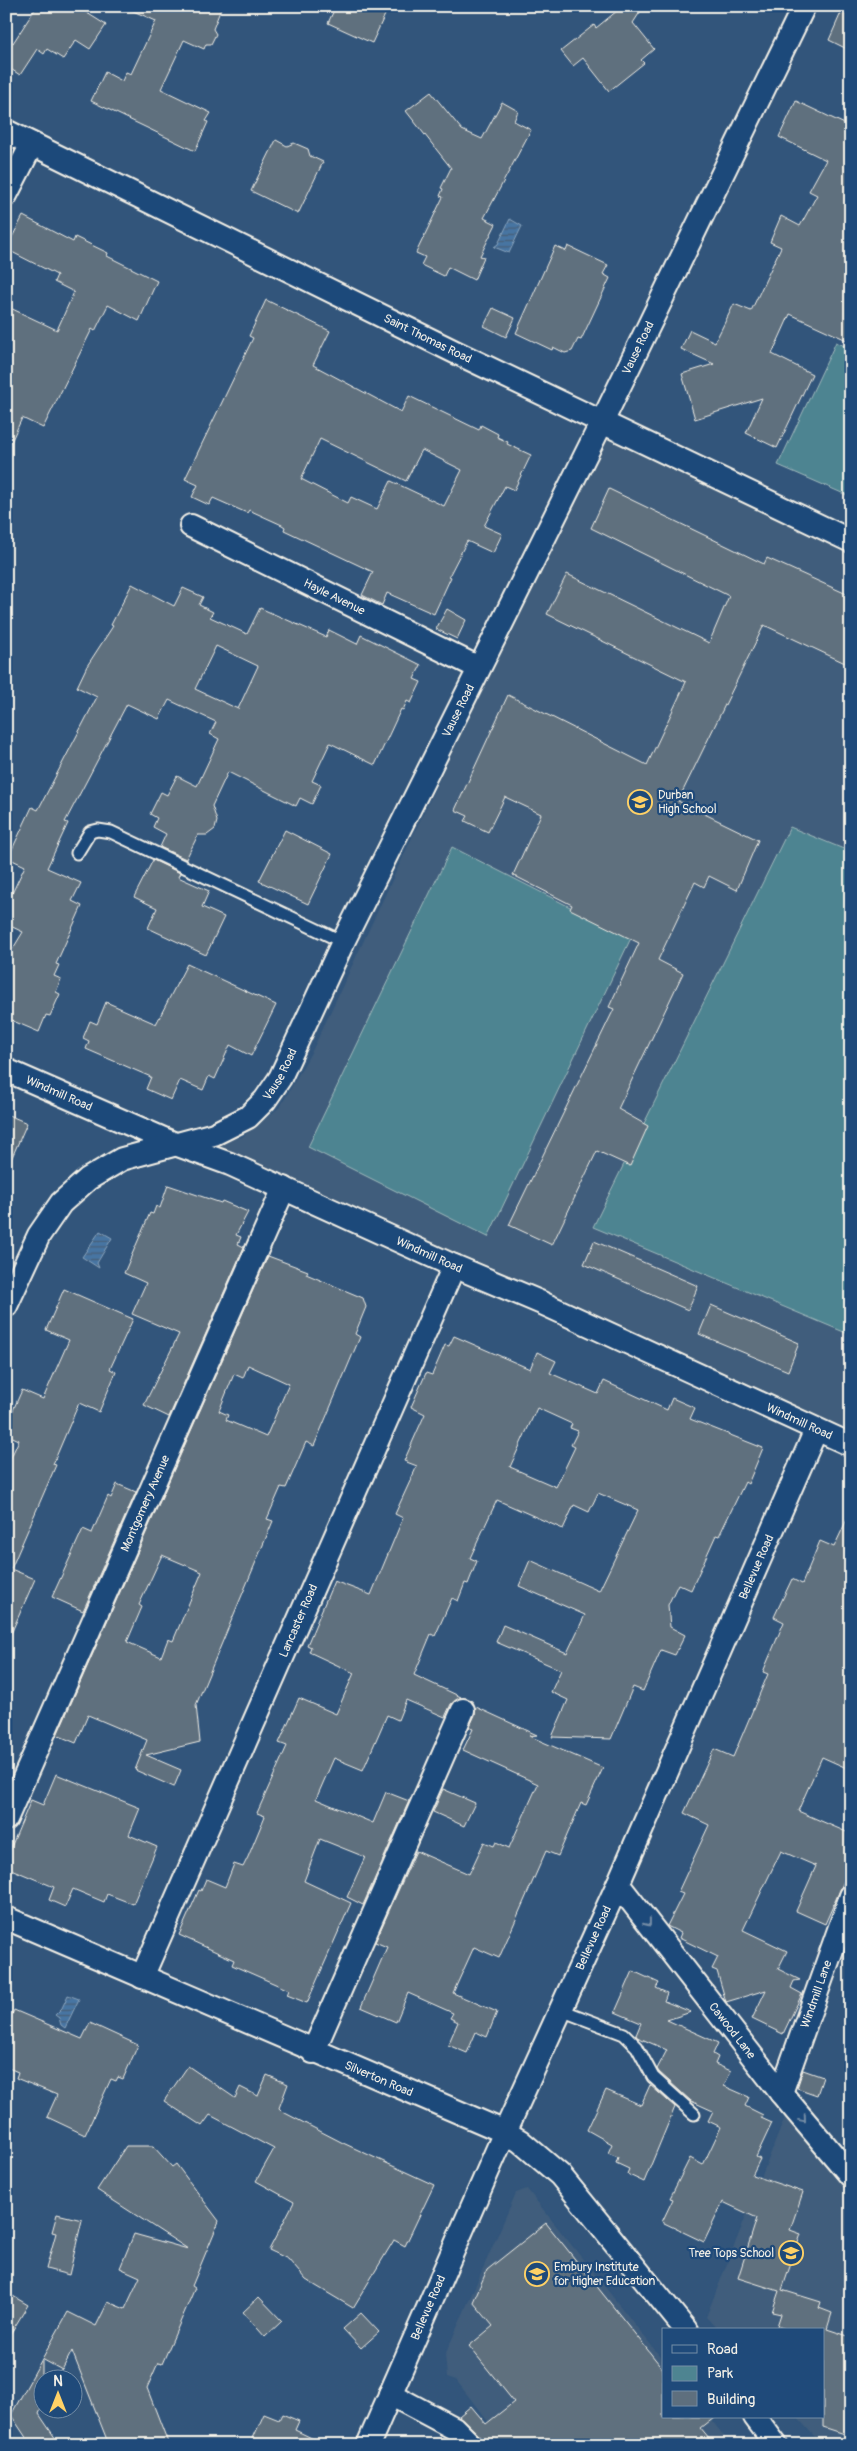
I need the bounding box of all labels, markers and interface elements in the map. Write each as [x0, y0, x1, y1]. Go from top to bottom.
street label: Saint Thomas Road [381, 311, 474, 367]
street label: Vause Road [619, 319, 658, 377]
street label: Hayle Avenue [301, 576, 368, 619]
street label: Vause Road [439, 682, 478, 740]
place label: Durban High School [658, 788, 717, 817]
school or university icon: Durban High School [627, 789, 653, 815]
street label: Vause Road [260, 1046, 301, 1104]
street label: Windmill Road [23, 1073, 95, 1115]
street label: Windmill Road [394, 1234, 465, 1277]
street label: Windmill Road [764, 1400, 835, 1443]
street label: Montgomery Avenue [118, 1453, 173, 1554]
street label: Bellevue Road [736, 1532, 777, 1602]
street label: Lancaster Road [276, 1582, 321, 1660]
street label: Bellevue Road [573, 1903, 615, 1973]
one-way arrow [642, 1917, 650, 1926]
street label: Windmill Lane [798, 1958, 836, 2030]
street label: Cawood Lane [705, 2000, 759, 2062]
street label: Silverton Road [342, 2058, 415, 2100]
one-way arrow [797, 2113, 805, 2122]
school or university icon: Tree Tops School [778, 2240, 804, 2266]
place label: Tree Tops School [688, 2246, 774, 2261]
place label: Embury Institute for Higher Education [554, 2260, 656, 2289]
school or university icon: Embury Institute for Higher Education [524, 2261, 550, 2287]
street label: Bellevue Road [408, 2273, 449, 2343]
legend [662, 2328, 824, 2418]
text: Road [707, 2340, 738, 2359]
text: Park [707, 2364, 734, 2383]
north arrow [32, 2368, 82, 2418]
text: N [53, 2373, 63, 2390]
text: Building [707, 2390, 755, 2409]

